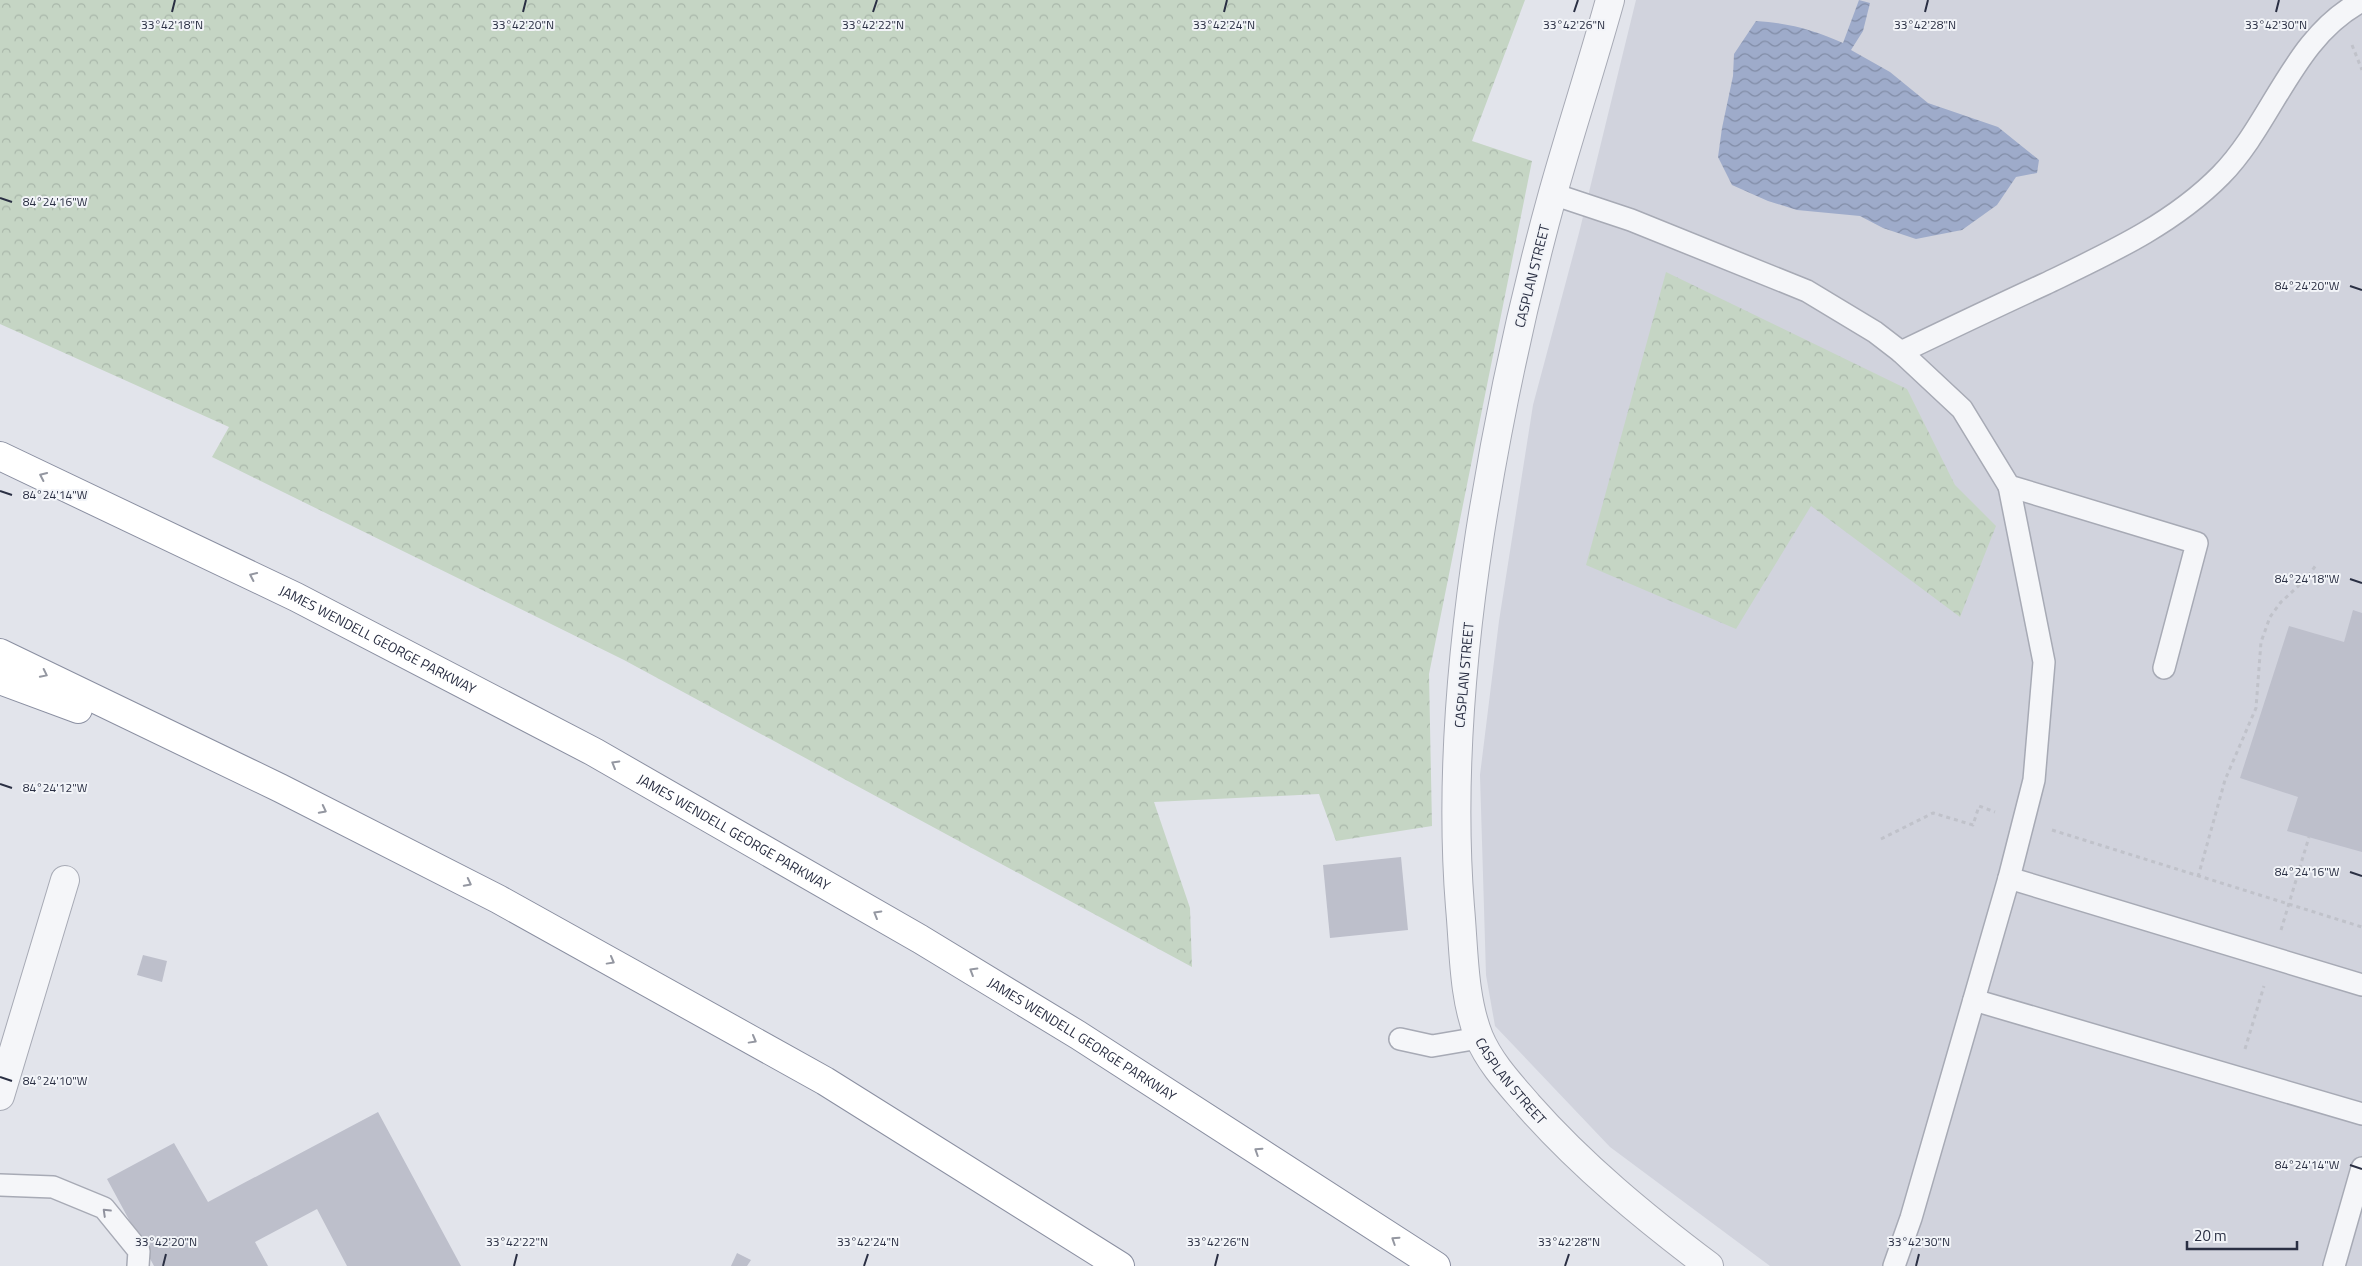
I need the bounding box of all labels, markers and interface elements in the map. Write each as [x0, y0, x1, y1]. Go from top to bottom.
text: 33°42'18"N [141, 15, 203, 34]
text: 33°42'20"N [492, 15, 554, 34]
text: 33°42'22"N [842, 15, 904, 34]
text: 33°42'24"N [1193, 15, 1255, 34]
text: 33°42'26"N [1543, 15, 1605, 34]
text: 33°42'28"N [1894, 15, 1956, 34]
text: 33°42'30"N [2245, 15, 2307, 34]
text: 84°24'16"W [23, 192, 88, 211]
street label: CASPLAN STREET [1509, 221, 1555, 330]
text: 84°24'20"W [2275, 276, 2340, 295]
one-way arrow [39, 472, 48, 483]
text: 84°24'14"W [23, 485, 88, 504]
text: 84°24'18"W [2275, 569, 2340, 588]
one-way arrow [249, 572, 258, 583]
street label: JAMES WENDELL GEORGE PARKWAY [276, 580, 480, 699]
street label: CASPLAN STREET [1448, 621, 1479, 729]
one-way arrow [39, 668, 48, 679]
one-way arrow [611, 761, 620, 771]
street label: JAMES WENDELL GEORGE PARKWAY [634, 768, 835, 896]
text: 84°24'12"W [23, 778, 88, 797]
one-way arrow [318, 804, 327, 814]
text: 84°24'16"W [2275, 862, 2340, 881]
one-way arrow [463, 877, 472, 887]
one-way arrow [874, 911, 883, 921]
one-way arrow [605, 955, 614, 965]
one-way arrow [970, 968, 979, 978]
street label: JAMES WENDELL GEORGE PARKWAY [984, 972, 1181, 1106]
one-way arrow [747, 1034, 756, 1044]
street label: CASPLAN STREET [1471, 1034, 1552, 1130]
text: 84°24'10"W [23, 1071, 88, 1090]
one-way arrow [1255, 1148, 1264, 1158]
text: 84°24'14"W [2275, 1155, 2340, 1174]
one-way arrow [103, 1209, 112, 1218]
scale bar [2187, 1218, 2297, 1250]
text: 20 m [2194, 1224, 2227, 1247]
text: 33°42'20"N [135, 1232, 197, 1251]
text: 33°42'22"N [486, 1232, 548, 1251]
text: 33°42'24"N [837, 1232, 899, 1251]
text: 33°42'26"N [1187, 1232, 1249, 1251]
text: 33°42'28"N [1538, 1232, 1600, 1251]
text: 33°42'30"N [1888, 1232, 1950, 1251]
one-way arrow [1391, 1236, 1400, 1246]

